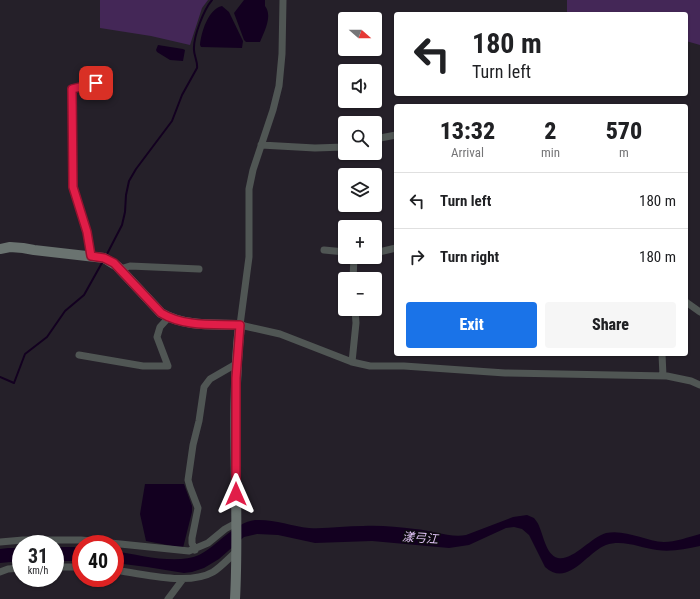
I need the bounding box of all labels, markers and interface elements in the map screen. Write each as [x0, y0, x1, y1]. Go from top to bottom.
north arrow [338, 12, 382, 56]
map controls [338, 12, 382, 316]
text: 180 m [472, 27, 542, 60]
icon: left [406, 28, 458, 80]
text: Turn left [472, 61, 531, 82]
button: sound [338, 64, 382, 108]
pin [79, 66, 113, 100]
icon: arrive [85, 72, 107, 94]
button: search [338, 116, 382, 160]
text: 13:32 [440, 117, 495, 145]
text: 2 [544, 117, 557, 145]
text: 570 [606, 117, 642, 145]
text: Arrival [451, 145, 484, 160]
text: min [541, 145, 560, 160]
text: m [619, 145, 629, 160]
button: layers [338, 168, 382, 212]
icon: left [406, 190, 428, 212]
text: Turn left [440, 192, 491, 210]
text: 180 m [639, 192, 676, 210]
button: + [338, 220, 382, 264]
icon: right [406, 246, 428, 268]
text: Turn right [440, 248, 499, 266]
text: 180 m [639, 248, 676, 266]
button: − [338, 272, 382, 316]
button: Exit [406, 302, 537, 348]
button: Share [545, 302, 676, 348]
position arrow [215, 473, 257, 515]
water label: 漾弓江 [402, 530, 440, 546]
speed limit sign: 40 [72, 535, 124, 587]
text: 31 [28, 544, 48, 568]
text: km/h [28, 565, 48, 576]

